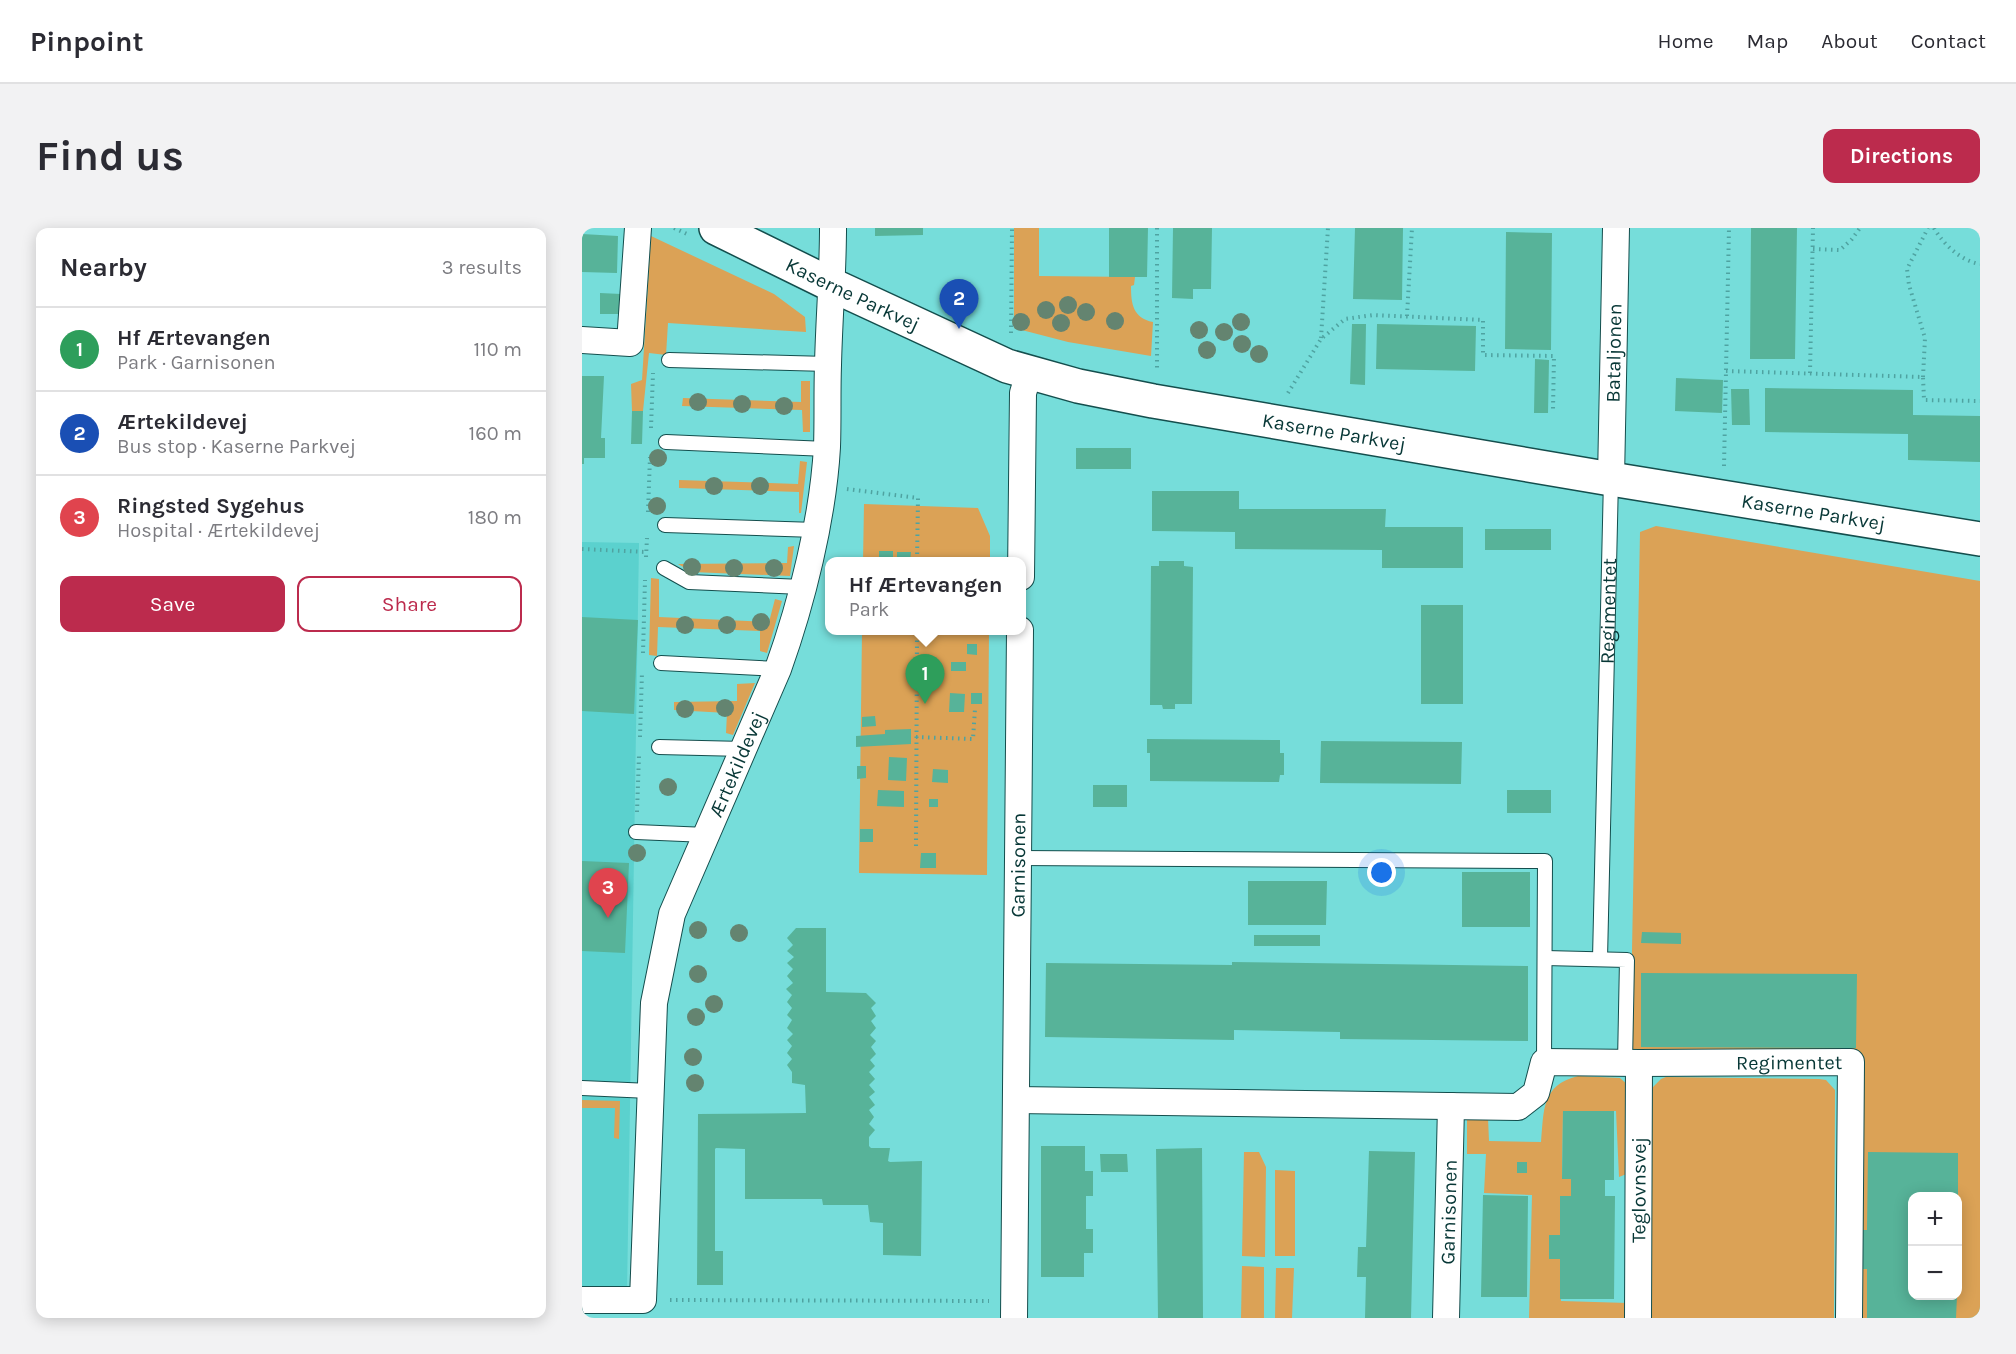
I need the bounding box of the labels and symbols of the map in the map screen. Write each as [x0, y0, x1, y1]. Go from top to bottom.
street label: Kaserne Parkvej [782, 253, 923, 336]
pin: 2 [940, 279, 979, 329]
street label: Bataljonen [1602, 303, 1626, 403]
street label: Kaserne Parkvej [1260, 409, 1408, 456]
street label: Kaserne Parkvej [1740, 489, 1887, 535]
street label: Regimentet [1596, 557, 1621, 664]
pin: 1 [906, 654, 944, 704]
street label: Ærtekildevej [704, 708, 770, 821]
street label: Garnisonen [1006, 812, 1030, 918]
your location [1367, 858, 1396, 887]
pin: 3 [588, 868, 628, 918]
street label: Regimentet [1736, 1051, 1843, 1075]
street label: Teglovnsvej [1627, 1137, 1651, 1243]
street label: Garnisonen [1436, 1159, 1462, 1265]

